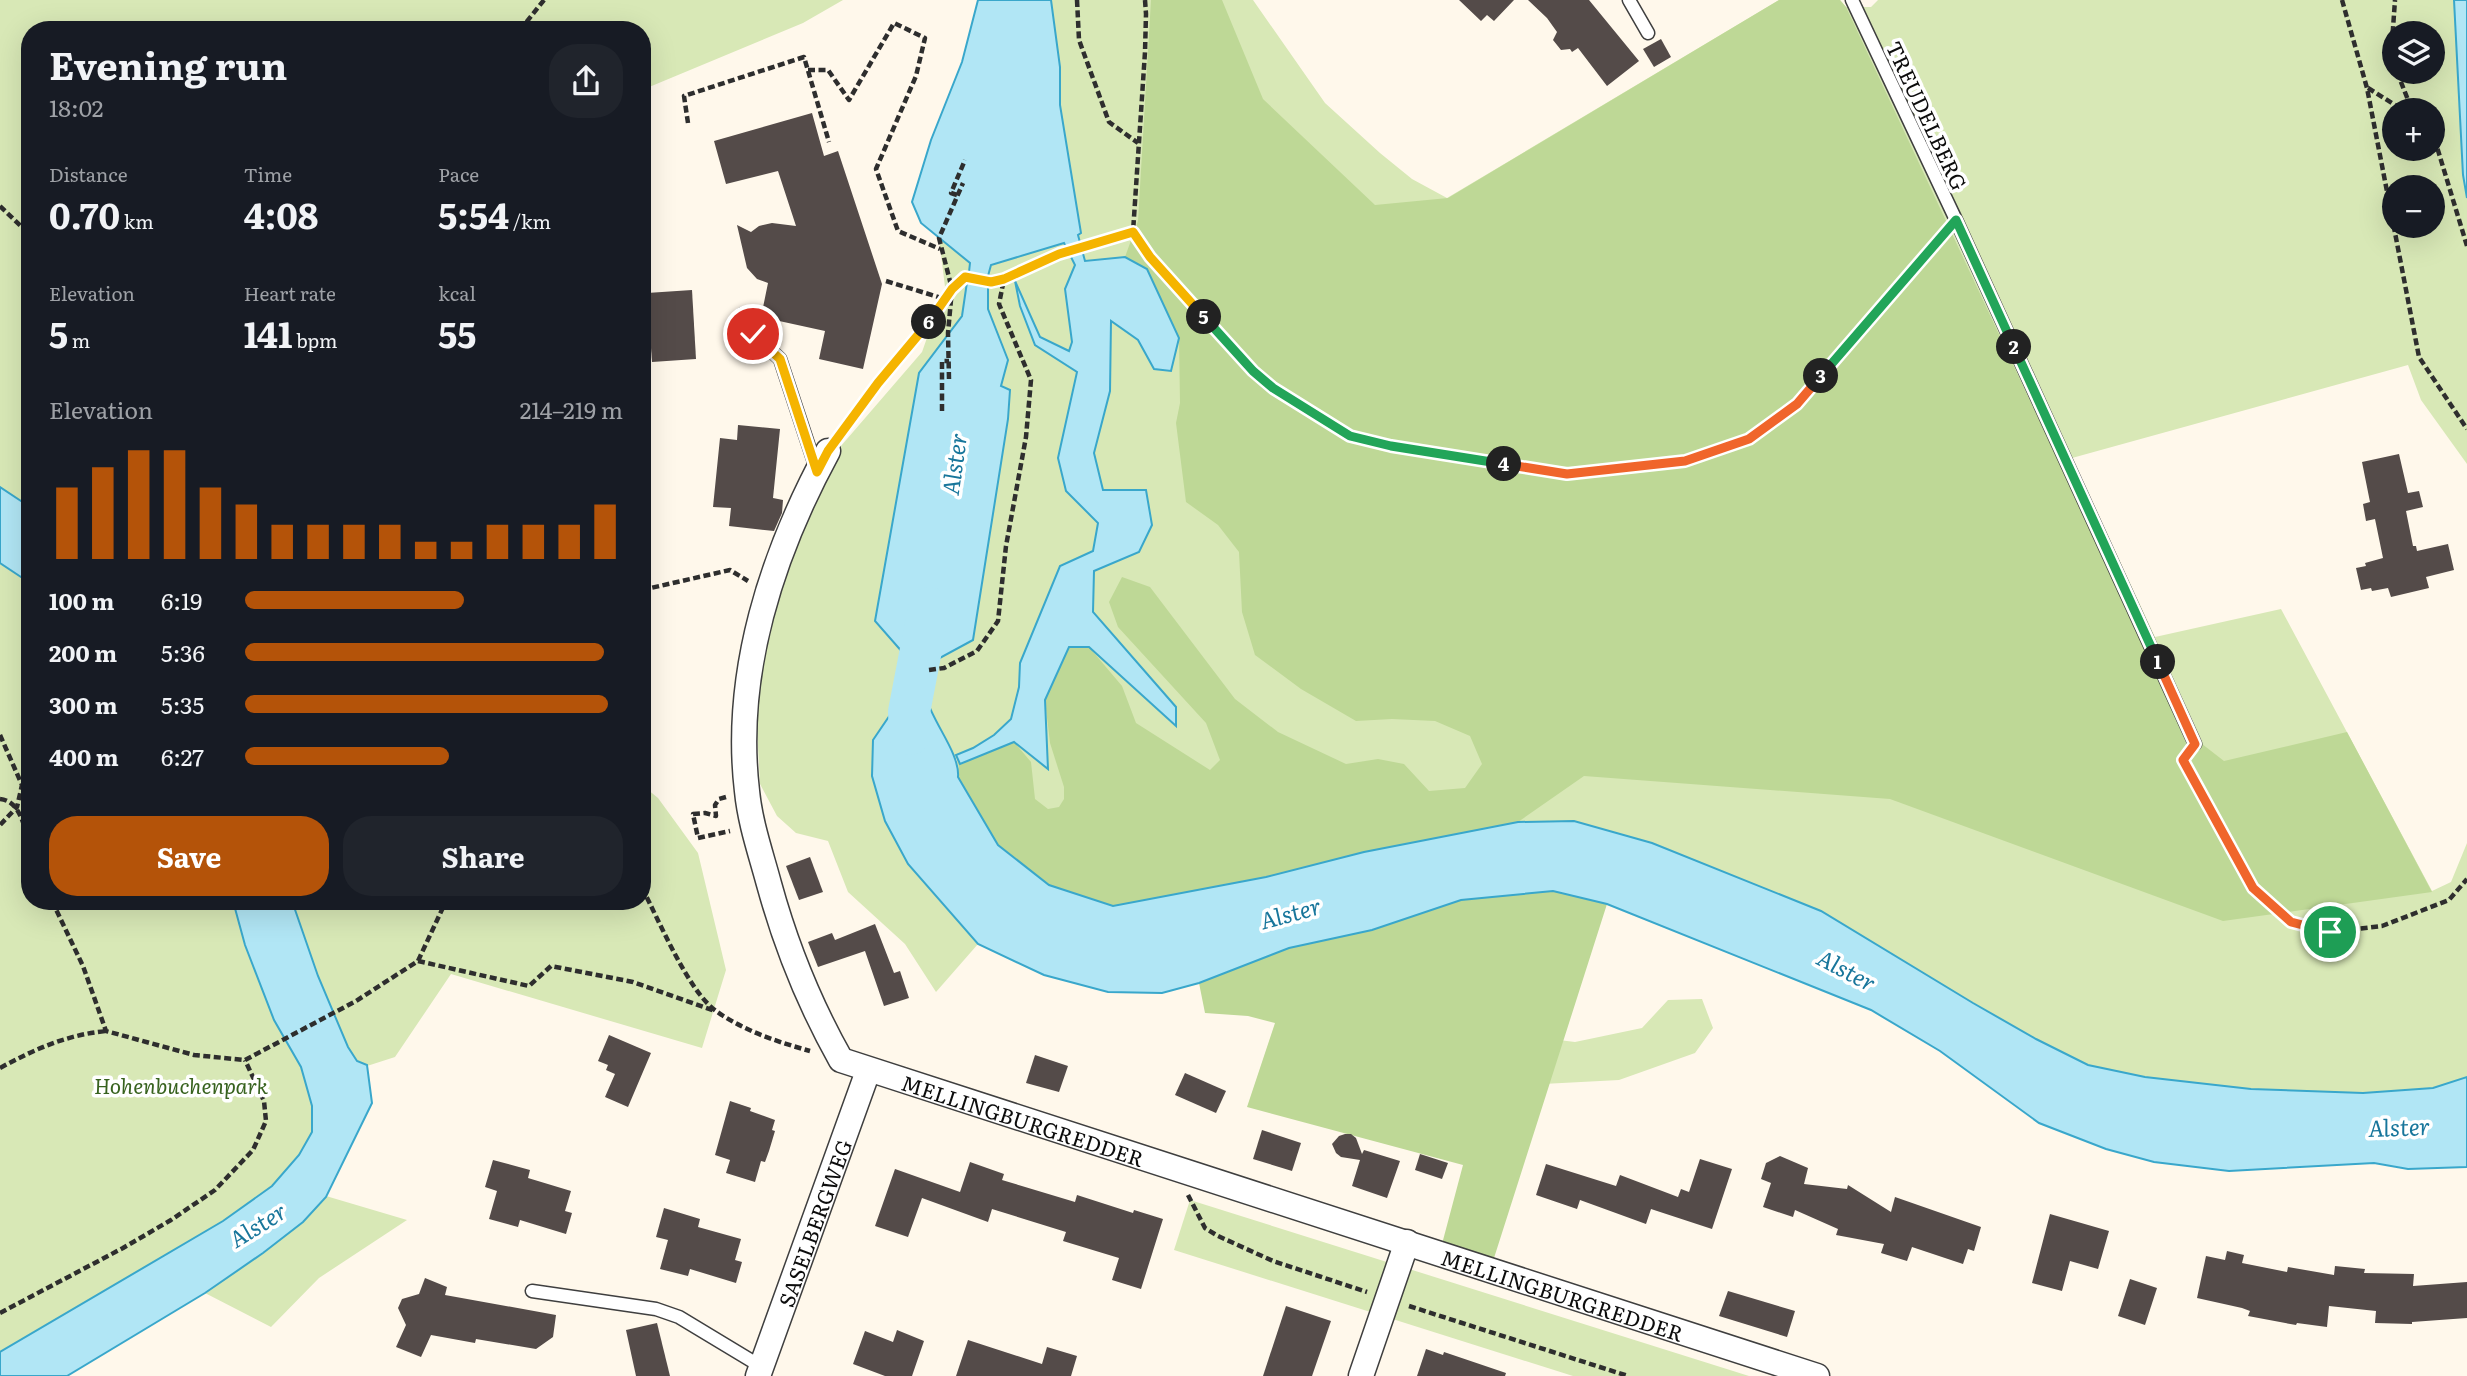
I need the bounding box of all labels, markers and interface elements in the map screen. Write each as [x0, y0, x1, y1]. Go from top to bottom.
map controls [2382, 21, 2445, 238]
button: layers [2382, 21, 2445, 84]
text: Evening run [49, 35, 287, 92]
street label: TREUDELBERG [1880, 35, 1976, 195]
button: share [549, 44, 623, 118]
text: 18:02 [49, 90, 103, 124]
button: + [2382, 98, 2445, 161]
text: Distance [49, 160, 128, 188]
text: Time [244, 160, 292, 188]
text: Pace [438, 160, 479, 188]
button: − [2382, 175, 2445, 238]
text: 0.70 [49, 188, 120, 240]
text: 4:08 [244, 188, 318, 240]
text: 5:54 [438, 188, 509, 240]
text: km [120, 207, 154, 235]
text: /km [509, 207, 551, 235]
text: Elevation [49, 279, 135, 307]
text: Heart rate [244, 279, 336, 307]
text: kcal [438, 279, 476, 307]
pin: 5 [1186, 300, 1222, 334]
text: 5 [1198, 302, 1209, 330]
pin [723, 304, 783, 364]
pin: 6 [912, 304, 946, 340]
text: 5 [49, 307, 68, 359]
text: 141 [244, 307, 292, 359]
text: 55 [438, 307, 476, 359]
text: 6 [923, 307, 934, 335]
icon: check [734, 315, 772, 353]
text: m [68, 326, 90, 354]
text: bpm [292, 326, 338, 354]
pin: 2 [1996, 330, 2032, 364]
text: 2 [2008, 332, 2019, 360]
pin: 3 [1804, 358, 1839, 394]
text: 3 [1815, 361, 1826, 389]
text: Elevation [49, 392, 153, 426]
text: 214–219 m [520, 392, 623, 426]
water label: Alster [932, 431, 974, 497]
pin: 4 [1486, 447, 1522, 482]
text: 4 [1498, 449, 1509, 477]
text: 100 m [49, 583, 114, 617]
text: 6:19 [161, 583, 202, 617]
text: 200 m [49, 635, 117, 669]
text: 5:36 [161, 635, 205, 669]
pin: 1 [2140, 644, 2176, 680]
text: 1 [2154, 647, 2161, 675]
text: 300 m [49, 687, 118, 721]
text: 5:35 [161, 687, 204, 721]
text: 400 m [49, 739, 119, 773]
text: 6:27 [161, 739, 204, 773]
button: Save [49, 816, 329, 896]
button: Share [343, 816, 623, 896]
water label: Alster [1255, 888, 1325, 936]
pin [2300, 902, 2360, 962]
icon: arrive [2311, 913, 2349, 951]
water label: Alster [1811, 939, 1883, 999]
street label: MELLINGBURGREDDER [898, 1065, 1149, 1173]
park label: Hohenbuchenpark [94, 1069, 268, 1100]
water label: Alster [2367, 1108, 2431, 1144]
street label: SASELBERGWEG [769, 1134, 858, 1311]
water label: Alster [222, 1193, 292, 1255]
street label: MELLINGBURGREDDER [1437, 1240, 1688, 1347]

